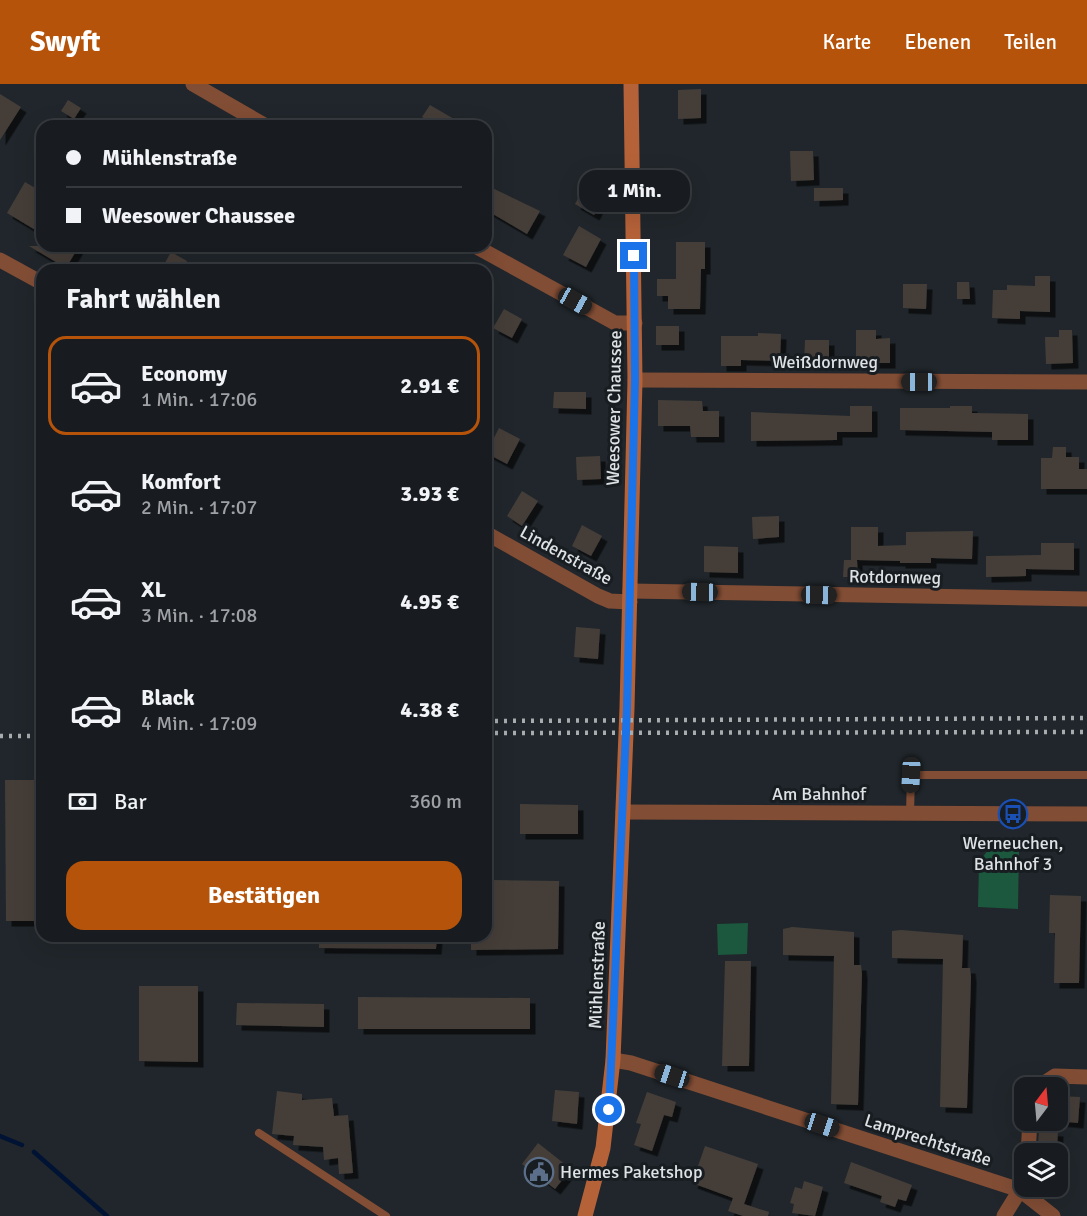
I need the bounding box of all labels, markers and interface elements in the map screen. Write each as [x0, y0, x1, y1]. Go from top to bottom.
text: Swyft [30, 25, 100, 59]
text: Karte [822, 29, 871, 55]
text: Ebenen [904, 29, 971, 55]
text: Teilen [1004, 29, 1057, 55]
text: Mühlenstraße [102, 144, 237, 171]
callout: 1 Min. [578, 169, 690, 211]
text: 1 Min. [607, 178, 662, 203]
text: Weesower Chaussee [102, 202, 295, 229]
route end [620, 242, 647, 269]
text: Fahrt wählen [66, 283, 221, 316]
car [555, 284, 595, 318]
street label: Weesower Chaussee [602, 330, 626, 486]
street label: Weißdornweg [772, 351, 878, 373]
icon: car [69, 359, 123, 413]
text: Economy [141, 360, 227, 387]
text: 2.91 € [400, 372, 459, 399]
car [901, 373, 937, 391]
text: 1 Min. · 17:06 [141, 387, 257, 412]
icon: car [69, 467, 123, 521]
text: Komfort [141, 468, 221, 495]
text: 3.93 € [400, 480, 459, 507]
text: 2 Min. · 17:07 [141, 495, 257, 520]
street label: Lindenstraße [516, 521, 616, 589]
street label: Rotdornweg [849, 565, 941, 589]
icon: car [69, 575, 123, 629]
text: XL [141, 576, 166, 603]
car [682, 583, 718, 601]
car [801, 586, 837, 604]
text: 4.95 € [400, 588, 459, 615]
text: 3 Min. · 17:08 [141, 603, 257, 628]
icon: car [69, 683, 123, 737]
text: Black [141, 684, 195, 711]
text: 4.38 € [400, 696, 459, 723]
text: 4 Min. · 17:09 [141, 711, 257, 736]
car [901, 757, 921, 793]
street label: Am Bahnhof [772, 783, 867, 805]
icon: cash [66, 785, 99, 818]
text: Bar [114, 788, 147, 815]
text: 360 m [409, 789, 462, 814]
bus stop icon: Werneuchen, Bahnhof 3 [997, 798, 1029, 830]
place label: Werneuchen, Bahnhof 3 [963, 832, 1063, 875]
button: Bestätigen [66, 861, 462, 930]
street label: Mühlenstraße [584, 921, 610, 1029]
car [652, 1062, 692, 1090]
north arrow [1014, 1077, 1068, 1131]
map controls [1014, 1077, 1068, 1197]
route start [595, 1096, 622, 1123]
street label: Lamprechtstraße [862, 1109, 994, 1171]
car [802, 1111, 842, 1139]
button: layers [1014, 1143, 1068, 1197]
public building icon: Hermes Paketshop [523, 1156, 555, 1188]
place label: Hermes Paketshop [560, 1161, 702, 1183]

